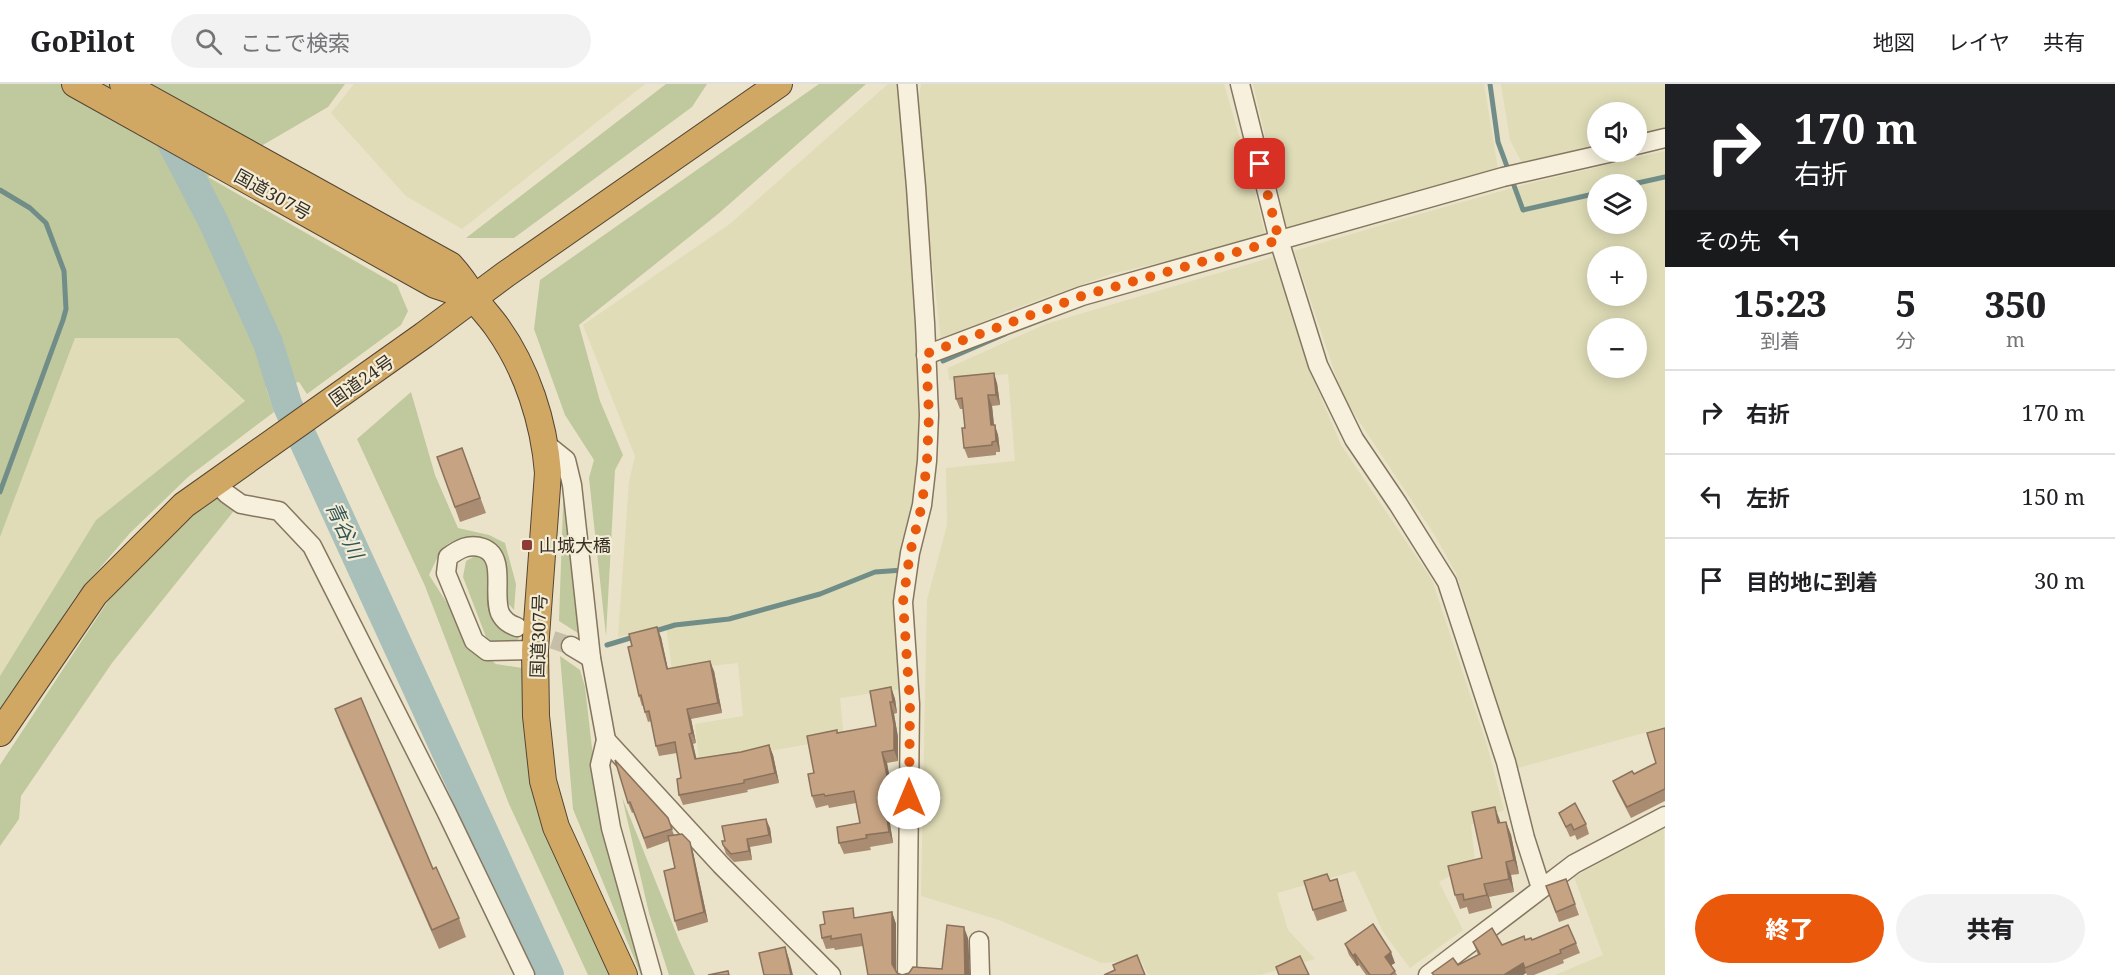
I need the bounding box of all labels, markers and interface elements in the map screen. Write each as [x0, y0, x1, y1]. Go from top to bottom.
search box [171, 14, 591, 68]
text: GoPilot [30, 22, 135, 60]
icon: search [192, 25, 225, 58]
text: ここで検索 [240, 27, 350, 57]
text: 地図 [1873, 28, 1915, 56]
text: レイヤ [1948, 28, 2010, 56]
text: 共有 [2043, 28, 2085, 56]
text: 170 m [1794, 99, 1918, 156]
map controls [1587, 102, 1647, 378]
button: sound [1587, 102, 1647, 162]
icon: right [1695, 108, 1773, 186]
pin [1234, 138, 1285, 189]
icon: arrive [1243, 147, 1276, 180]
text: 右折 [1794, 155, 1848, 192]
street label: 国道307号 [230, 163, 316, 225]
button: layers [1587, 174, 1647, 234]
icon: left [1773, 222, 1806, 255]
text: その先 [1695, 225, 1761, 255]
button: + [1587, 246, 1647, 306]
text: 15:23 [1734, 279, 1827, 328]
text: 5 [1896, 279, 1916, 328]
text: 350 [1985, 280, 2046, 329]
button: − [1587, 318, 1647, 378]
text: m [2006, 326, 2025, 353]
text: 到着 [1760, 327, 1800, 354]
text: 分 [1896, 327, 1916, 354]
street label: 国道24号 [324, 349, 398, 411]
icon: right [1695, 396, 1728, 429]
text: 170 m [2022, 397, 2085, 427]
text: 右折 [1746, 398, 1790, 428]
icon: left [1695, 480, 1728, 513]
text: 150 m [2022, 481, 2085, 511]
text: 左折 [1746, 482, 1790, 512]
water label: 青谷川 [320, 497, 371, 565]
place label: 山城大橋 [539, 533, 611, 557]
marker: 山城大橋 [520, 538, 534, 552]
icon: arrive [1695, 564, 1728, 597]
text: 30 m [2034, 565, 2085, 595]
text: 目的地に到着 [1746, 566, 1878, 596]
street label: 国道307号 [525, 594, 551, 678]
position arrow [877, 766, 941, 830]
button: 終了 [1695, 894, 1884, 963]
button: 共有 [1896, 894, 2085, 963]

